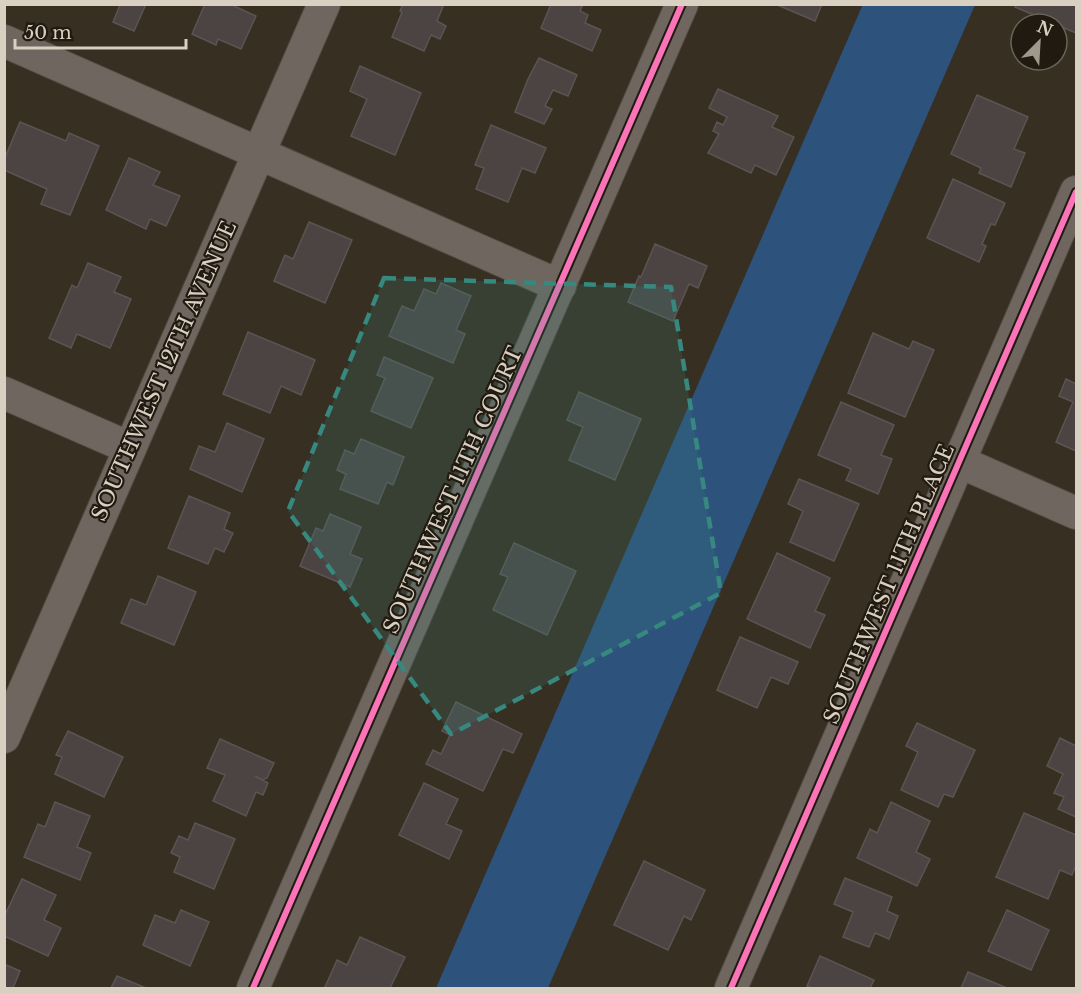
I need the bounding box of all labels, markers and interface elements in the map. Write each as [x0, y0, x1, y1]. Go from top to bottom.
scale bar [15, 12, 186, 50]
north arrow [1009, 12, 1069, 72]
text: N [1034, 16, 1056, 40]
text: 50 m [24, 22, 72, 44]
street label: SOUTHWEST 12TH AVENUE [86, 217, 242, 525]
street label: SOUTHWEST 11TH COURT [378, 342, 528, 638]
street label: SOUTHWEST 11TH PLACE [818, 440, 960, 728]

